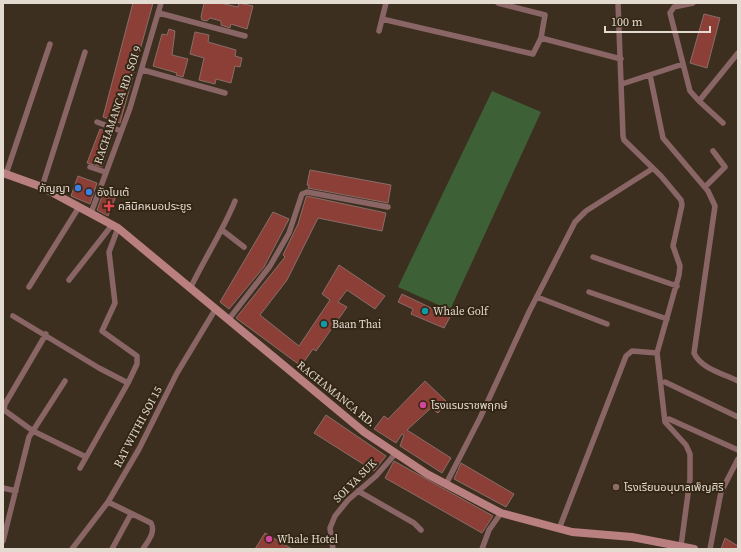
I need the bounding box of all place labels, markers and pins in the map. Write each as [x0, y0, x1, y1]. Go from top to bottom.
place label: กัญญา [39, 181, 70, 196]
marker: กัญญา [73, 183, 83, 193]
place label: อังโบเต้ [97, 185, 129, 200]
marker: อังโบเต้ [84, 187, 94, 197]
place label: คลินิคหมอประยูร [118, 199, 192, 214]
marker: คลินิคหมอประยูร [103, 200, 115, 212]
place label: Whale Golf [433, 304, 489, 319]
marker: Whale Golf [420, 306, 430, 316]
place label: Baan Thai [332, 317, 381, 332]
marker: Baan Thai [319, 319, 329, 329]
place label: โรงแรมราชพฤกษ์ [431, 398, 508, 413]
marker: โรงแรมราชพฤกษ์ [418, 400, 428, 410]
place label: โรงเรียนอนุบาลเพ็ญศิริ [624, 480, 724, 495]
marker: โรงเรียนอนุบาลเพ็ญศิริ [611, 482, 621, 492]
place label: Whale Hotel [277, 532, 338, 547]
marker: Whale Hotel [264, 534, 274, 544]

